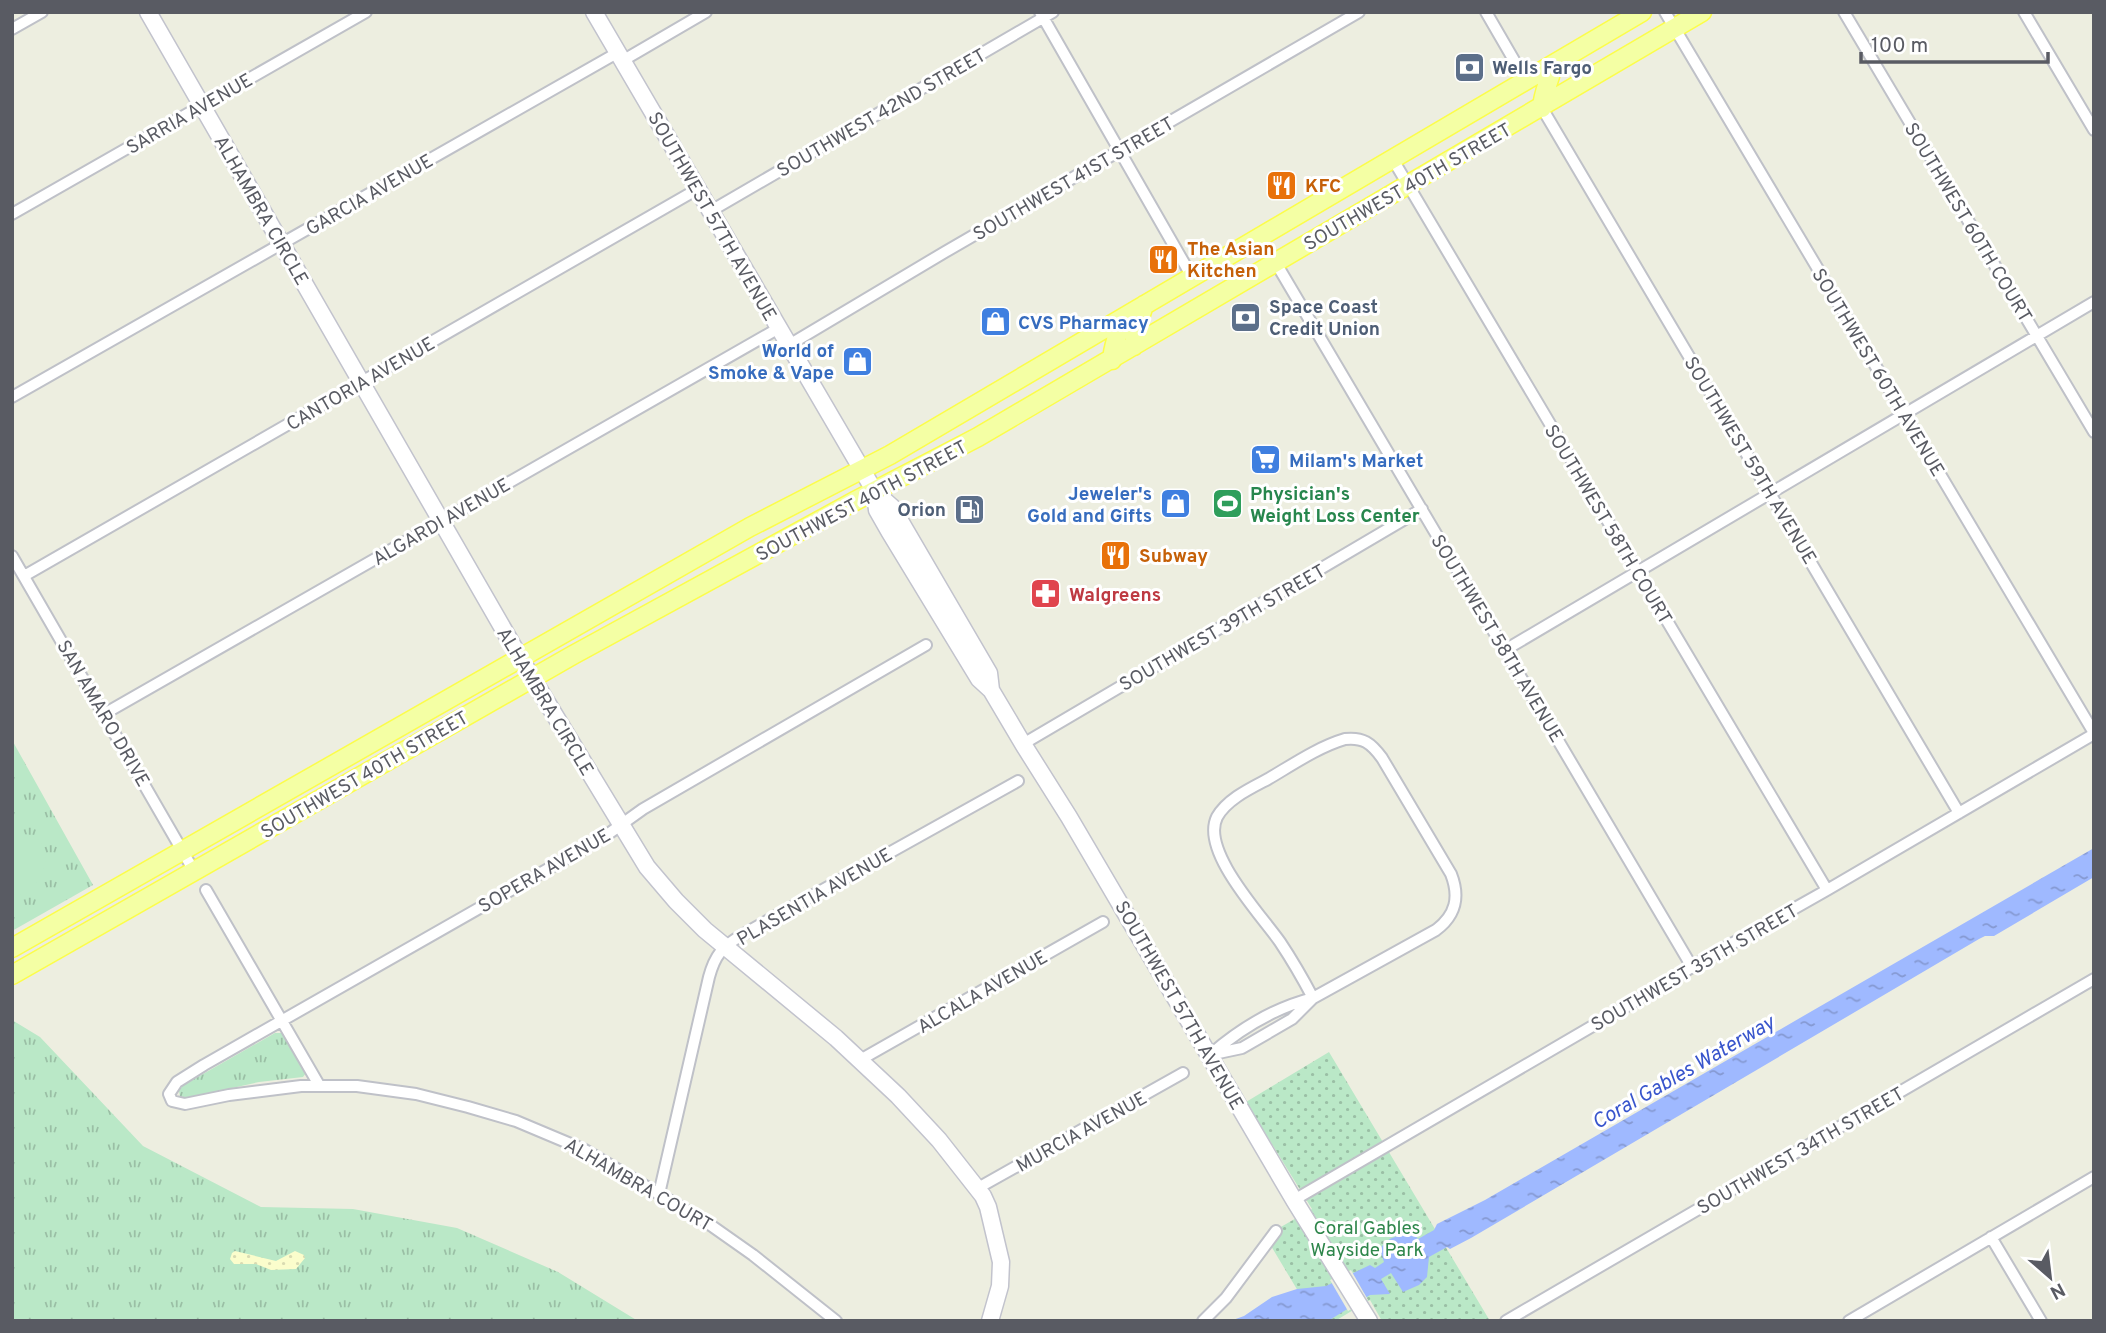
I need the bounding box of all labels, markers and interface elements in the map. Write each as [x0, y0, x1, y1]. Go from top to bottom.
scale bar [1861, 21, 2048, 65]
text: 100 m [1871, 33, 1928, 60]
street label: SOUTHWEST 42ND STREET [773, 44, 991, 184]
bank icon: Wells Fargo [1452, 50, 1486, 84]
place label: Wells Fargo [1492, 57, 1592, 81]
street label: SARRIA AVENUE [123, 69, 257, 161]
street label: SOUTHWEST 57TH AVENUE [641, 108, 781, 326]
street label: SOUTHWEST 41ST STREET [969, 112, 1179, 247]
street label: SOUTHWEST 40TH STREET [1300, 118, 1516, 257]
street label: SOUTHWEST 60TH COURT [1898, 119, 2037, 327]
street label: ALHAMBRA CIRCLE [208, 132, 313, 290]
street label: GARCIA AVENUE [302, 150, 438, 242]
restaurant icon: KFC [1265, 168, 1299, 202]
place label: KFC [1305, 175, 1341, 199]
place label: The Asian Kitchen [1187, 238, 1275, 284]
restaurant icon: The Asian Kitchen [1147, 242, 1181, 276]
street label: SOUTHWEST 60TH AVENUE [1806, 265, 1949, 481]
place label: Space Coast Credit Union [1269, 296, 1380, 342]
bank icon: Space Coast Credit Union [1229, 300, 1263, 334]
shop icon: CVS Pharmacy [978, 305, 1012, 339]
place label: CVS Pharmacy [1018, 312, 1149, 336]
street label: CANTORIA AVENUE [282, 332, 440, 437]
place label: World of Smoke & Vape [708, 340, 834, 386]
shop icon: World of Smoke & Vape [840, 344, 874, 378]
street label: SOUTHWEST 59TH AVENUE [1678, 353, 1821, 569]
street label: SOUTHWEST 58TH COURT [1538, 421, 1677, 629]
street label: SOUTHWEST 40TH STREET [752, 436, 972, 568]
supermarket icon: Milam's Market [1249, 443, 1283, 477]
place label: Milam's Market [1289, 450, 1423, 474]
street label: ALGARDI AVENUE [369, 474, 515, 572]
place label: Jeweler's Gold and Gifts [1027, 483, 1152, 529]
place label: Physician's Weight Loss Center [1250, 483, 1420, 529]
shop icon: Jeweler's Gold and Gifts [1158, 487, 1192, 521]
sports icon: Physician's Weight Loss Center [1210, 487, 1244, 521]
fuel station icon: Orion [952, 492, 986, 526]
place label: Orion [897, 499, 946, 523]
street label: SOUTHWEST 58TH AVENUE [1425, 531, 1568, 747]
restaurant icon: Subway [1099, 538, 1133, 572]
place label: Subway [1139, 545, 1208, 569]
street label: SOUTHWEST 39TH STREET [1116, 560, 1330, 698]
pharmacy icon: Walgreens [1029, 577, 1063, 611]
place label: Walgreens [1069, 584, 1161, 608]
street label: ALHAMBRA CIRCLE [490, 623, 598, 781]
street label: SAN AMARO DRIVE [50, 636, 154, 792]
street label: SOUTHWEST 40TH STREET [257, 706, 473, 845]
street label: SOPERA AVENUE [475, 824, 615, 919]
street label: PLASENTIA AVENUE [733, 843, 897, 952]
street label: SOUTHWEST 57TH AVENUE [1108, 897, 1248, 1115]
street label: SOUTHWEST 35TH STREET [1587, 900, 1803, 1038]
street label: ALCALA AVENUE [914, 946, 1052, 1040]
water label: Coral Gables Waterway [1588, 1009, 1781, 1137]
street label: SOUTHWEST 34TH STREET [1693, 1083, 1909, 1221]
street label: MURCIA AVENUE [1012, 1087, 1152, 1179]
street label: ALHAMBRA COURT [560, 1134, 716, 1238]
park label: Coral Gables Wayside Park [1310, 1217, 1424, 1263]
north arrow [2015, 1242, 2085, 1312]
text: N [2045, 1276, 2069, 1304]

